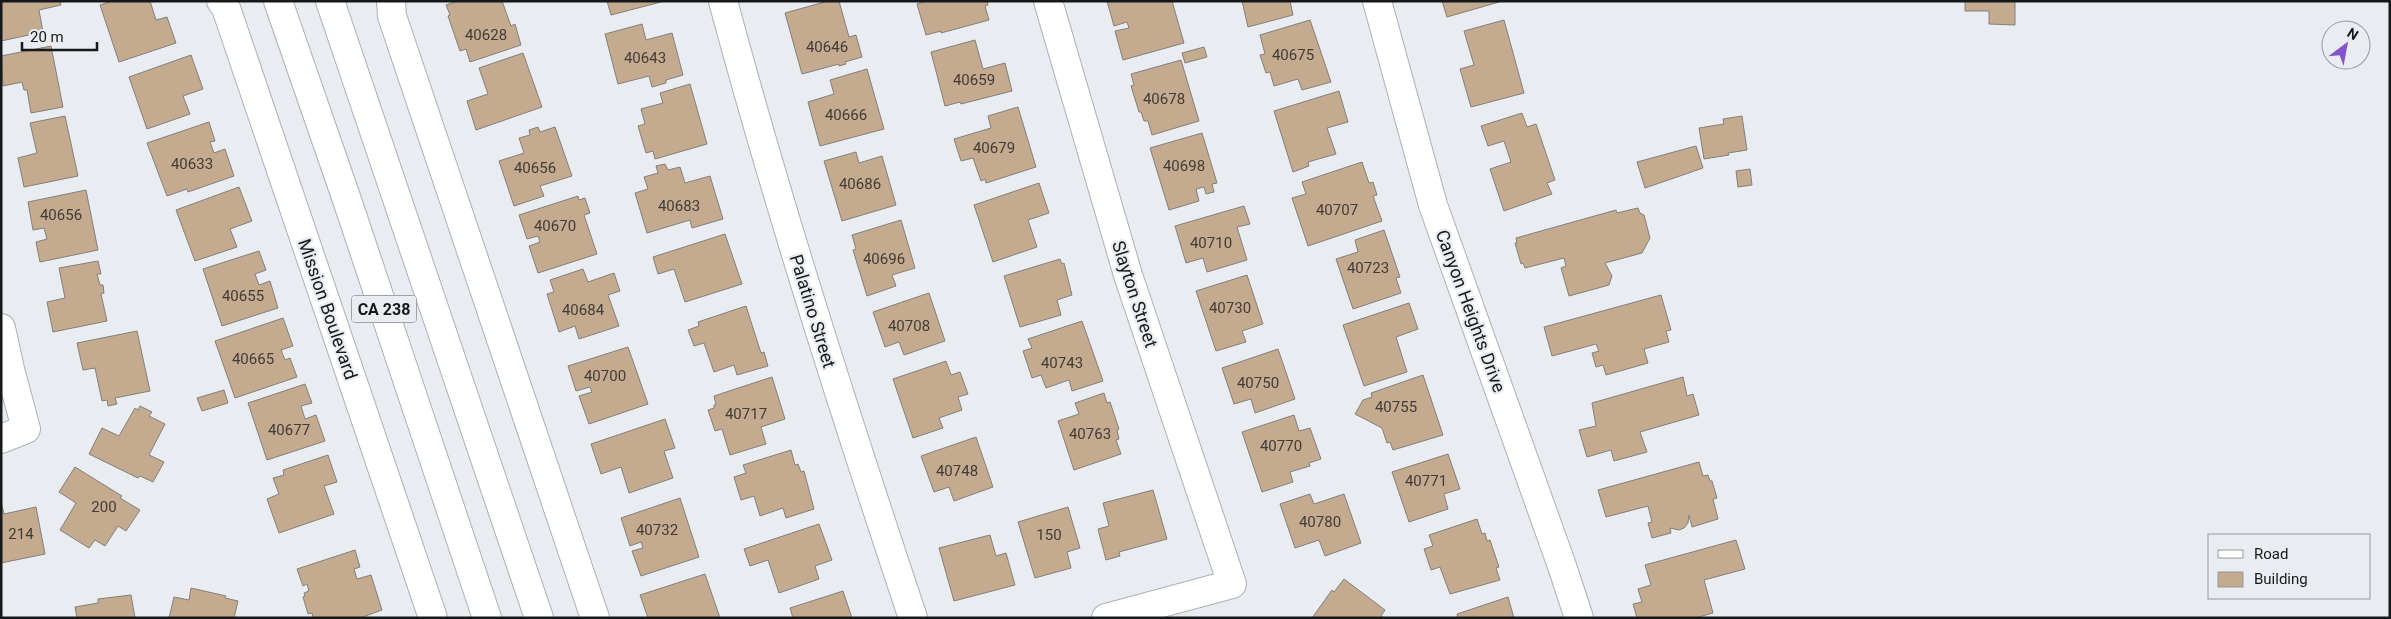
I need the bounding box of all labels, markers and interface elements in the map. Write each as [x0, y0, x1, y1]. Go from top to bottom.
scale bar [22, 20, 98, 52]
north arrow [2321, 20, 2371, 70]
text: N [2344, 25, 2361, 43]
house number: 40628 [465, 26, 507, 44]
text: 20 m [30, 28, 64, 46]
house number: 40646 [806, 38, 848, 56]
house number: 40675 [1272, 46, 1314, 64]
house number: 40643 [624, 49, 666, 67]
house number: 40659 [953, 71, 995, 89]
house number: 40678 [1143, 90, 1185, 108]
house number: 40666 [825, 106, 867, 124]
house number: 40679 [973, 139, 1015, 157]
house number: 40633 [171, 155, 213, 173]
house number: 40698 [1163, 157, 1205, 175]
house number: 40656 [514, 159, 556, 177]
house number: 40686 [839, 175, 881, 193]
house number: 40683 [658, 197, 700, 215]
house number: 40707 [1316, 201, 1358, 219]
house number: 40656 [40, 206, 82, 224]
house number: 40670 [534, 217, 576, 235]
street label: Canyon Heights Drive [1432, 227, 1510, 395]
house number: 40710 [1190, 234, 1232, 252]
street label: Mission Boulevard [294, 236, 362, 382]
street label: Slayton Street [1108, 238, 1162, 350]
house number: 40696 [863, 250, 905, 268]
street label: Palatino Street [786, 252, 840, 370]
house number: 40723 [1347, 259, 1389, 277]
house number: 40655 [222, 287, 264, 305]
road number: CA 238 [352, 296, 416, 322]
house number: 40730 [1209, 299, 1251, 317]
house number: 40684 [562, 301, 605, 319]
house number: 40708 [888, 317, 930, 335]
house number: 40665 [232, 350, 274, 368]
house number: 40743 [1041, 354, 1083, 372]
house number: 40700 [584, 367, 626, 385]
house number: 40750 [1237, 374, 1279, 392]
house number: 40755 [1375, 398, 1417, 416]
house number: 40717 [725, 405, 767, 423]
house number: 40677 [268, 421, 310, 439]
house number: 40763 [1069, 425, 1111, 443]
house number: 40770 [1260, 437, 1302, 455]
house number: 40748 [936, 462, 978, 480]
house number: 40771 [1405, 472, 1447, 490]
house number: 200 [91, 498, 117, 516]
house number: 40780 [1299, 513, 1341, 531]
house number: 40732 [636, 521, 678, 539]
house number: 214 [8, 525, 34, 543]
house number: 150 [1036, 526, 1062, 544]
legend [2208, 534, 2371, 599]
text: Road [2254, 545, 2288, 563]
text: Building [2254, 570, 2308, 588]

